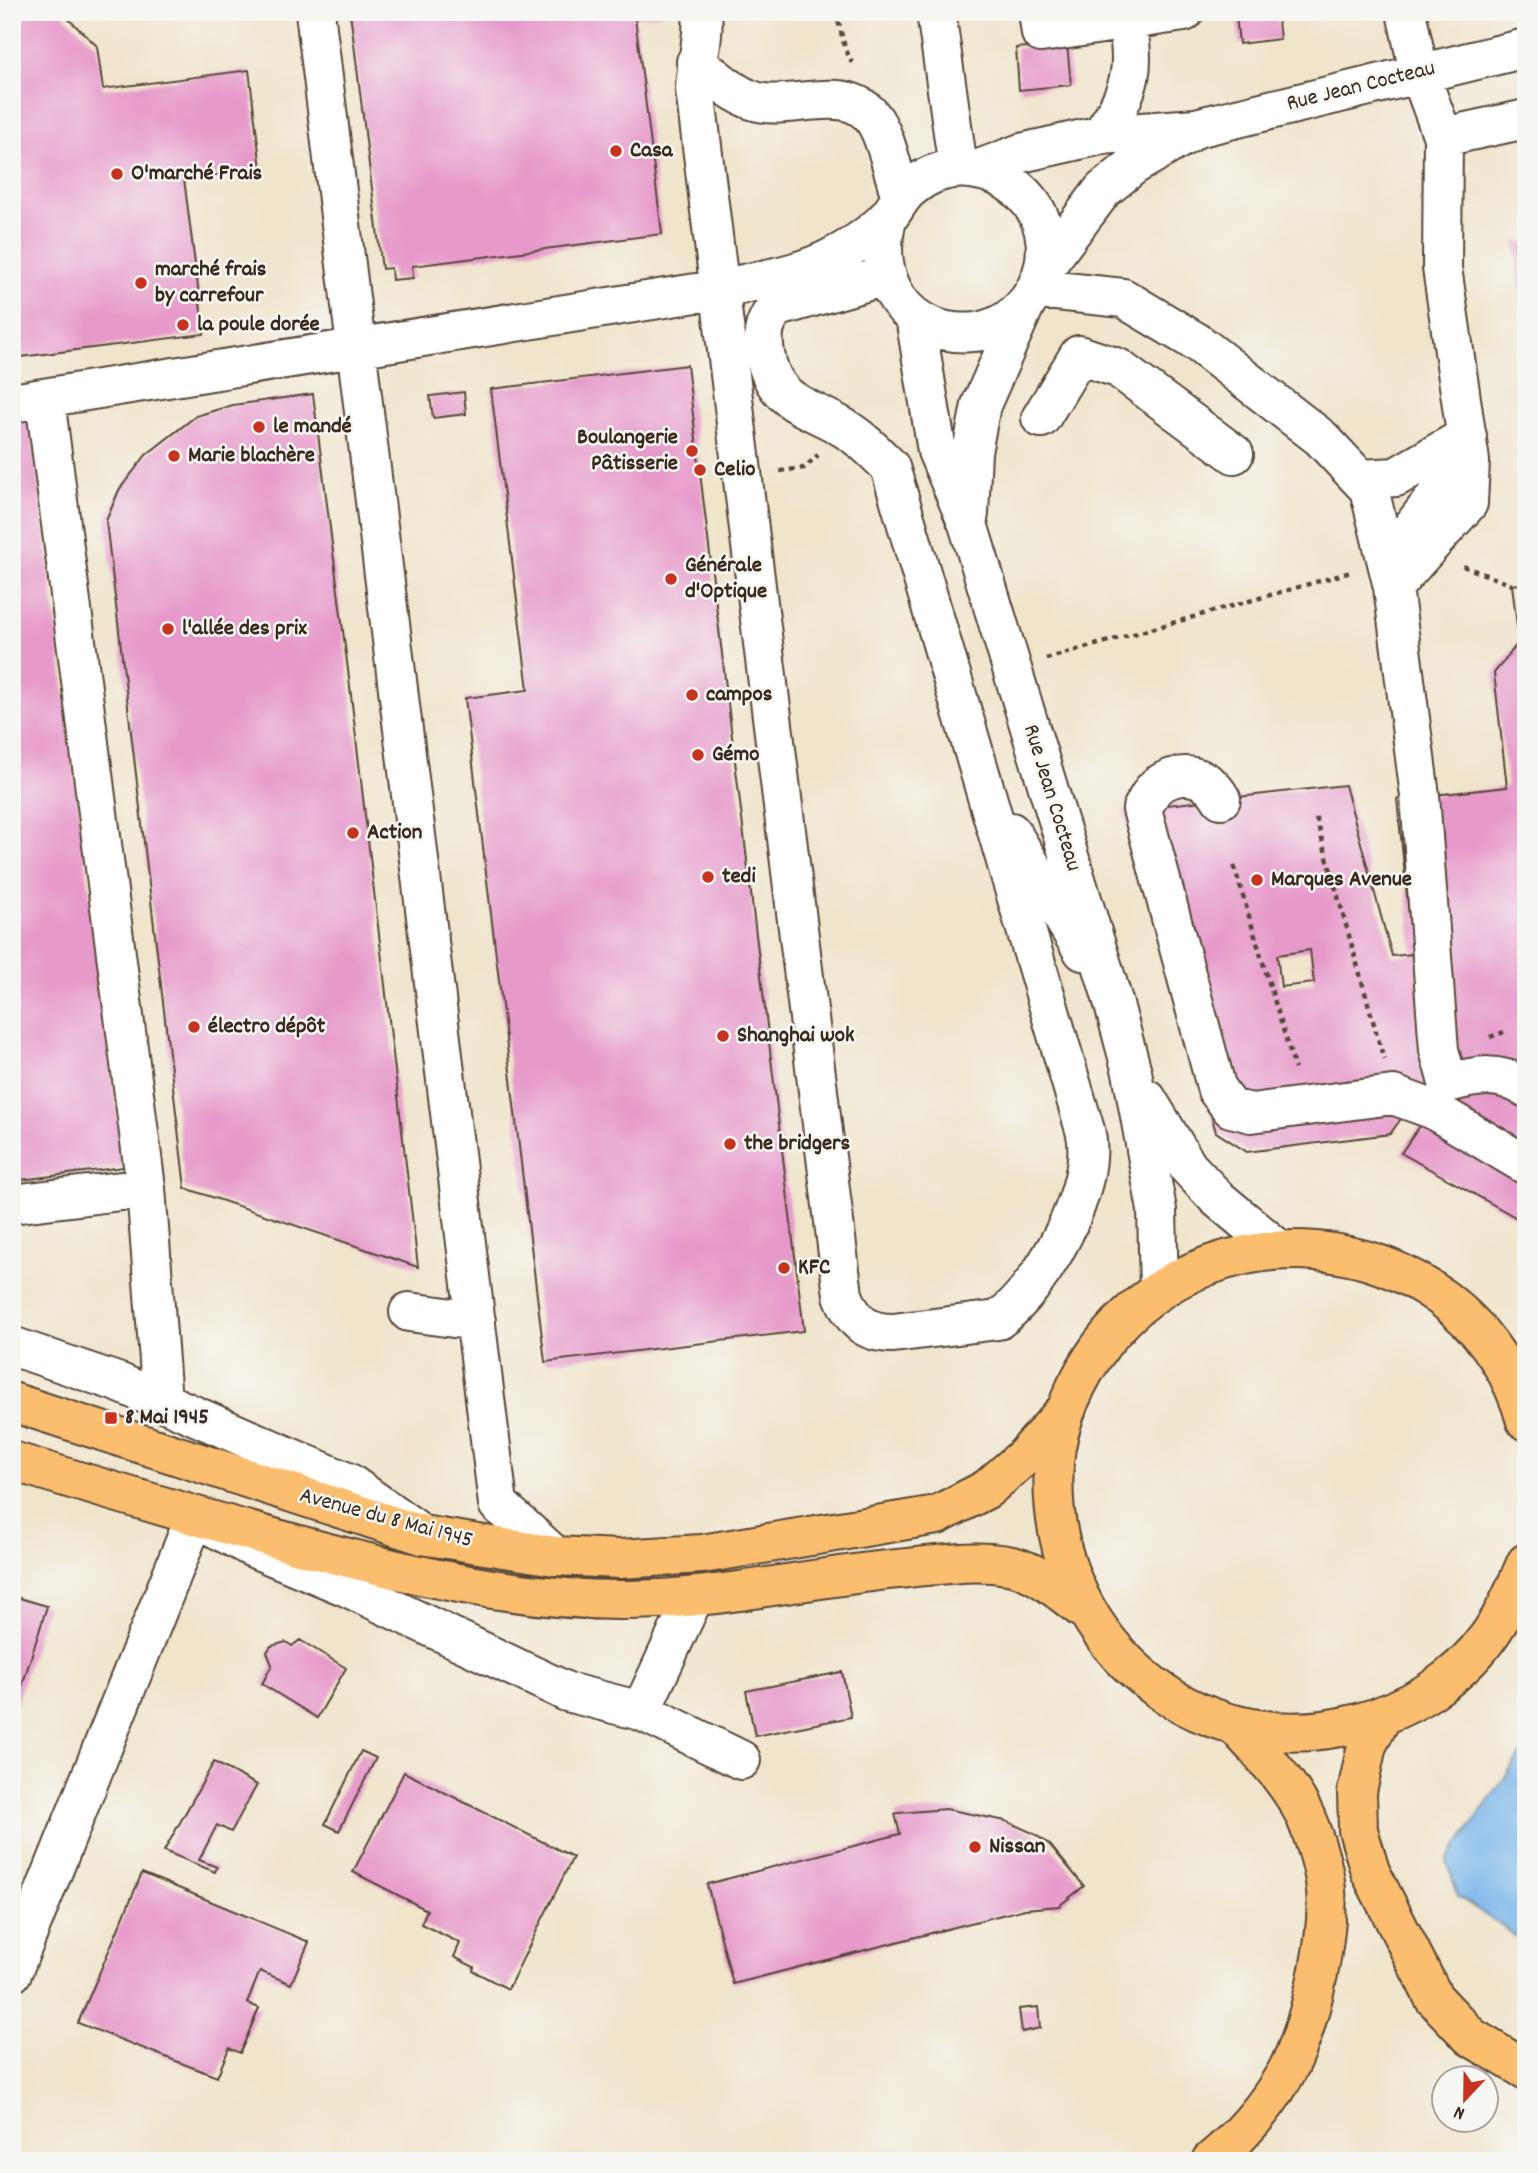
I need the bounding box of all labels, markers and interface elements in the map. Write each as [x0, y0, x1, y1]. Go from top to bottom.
street label: Rue Jean Cocteau [1283, 53, 1439, 121]
place label: Casa [630, 135, 674, 168]
marker: Casa [608, 143, 624, 159]
place label: O'marché Frais [131, 158, 263, 191]
marker: O'marché Frais [109, 166, 125, 182]
place label: marché frais by carrefour [155, 254, 267, 313]
marker: marché frais by carrefour [133, 275, 149, 291]
place label: la poule dorée [197, 309, 320, 342]
marker: la poule dorée [175, 317, 191, 333]
place label: le mandé [273, 411, 352, 444]
marker: le mandé [251, 419, 267, 435]
place label: Boulangerie Pâtisserie [577, 422, 678, 481]
place label: Marie blachère [188, 440, 315, 473]
marker: Boulangerie Pâtisserie [684, 443, 700, 459]
marker: Marie blachère [166, 448, 182, 464]
place label: Celio [714, 454, 755, 487]
marker: Celio [692, 462, 708, 478]
place label: Générale d'Optique [685, 550, 767, 609]
marker: Générale d'Optique [663, 571, 679, 587]
place label: l'allée des prix [182, 613, 307, 646]
marker: l'allée des prix [160, 621, 176, 637]
place label: campos [706, 679, 773, 712]
marker: campos [684, 687, 700, 703]
street label: Rue Jean Cocteau [1013, 721, 1089, 875]
place label: Gémo [712, 739, 760, 772]
marker: Gémo [690, 747, 706, 763]
place label: Action [367, 817, 423, 850]
marker: Action [345, 825, 361, 841]
place label: tedi [722, 861, 756, 894]
place label: Marques Avenue [1271, 864, 1412, 897]
marker: tedi [700, 869, 716, 885]
marker: Marques Avenue [1249, 872, 1265, 888]
place label: électro dépôt [208, 1011, 326, 1044]
marker: électro dépôt [186, 1019, 202, 1035]
place label: Shanghai wok [737, 1020, 855, 1053]
marker: Shanghai wok [715, 1028, 731, 1044]
place label: the bridgers [744, 1128, 851, 1161]
marker: the bridgers [722, 1136, 738, 1152]
place label: KFC [798, 1252, 831, 1285]
marker: KFC [776, 1260, 792, 1276]
place label: 8 Mai 1945 [125, 1402, 209, 1435]
marker: 8 Mai 1945 [103, 1410, 119, 1426]
street label: Avenue du 8 Mai 1945 [296, 1480, 476, 1558]
place label: Nissan [989, 1831, 1046, 1864]
marker: Nissan [967, 1839, 983, 1855]
north arrow [1430, 2064, 1500, 2134]
text: N [1451, 2097, 1469, 2126]

